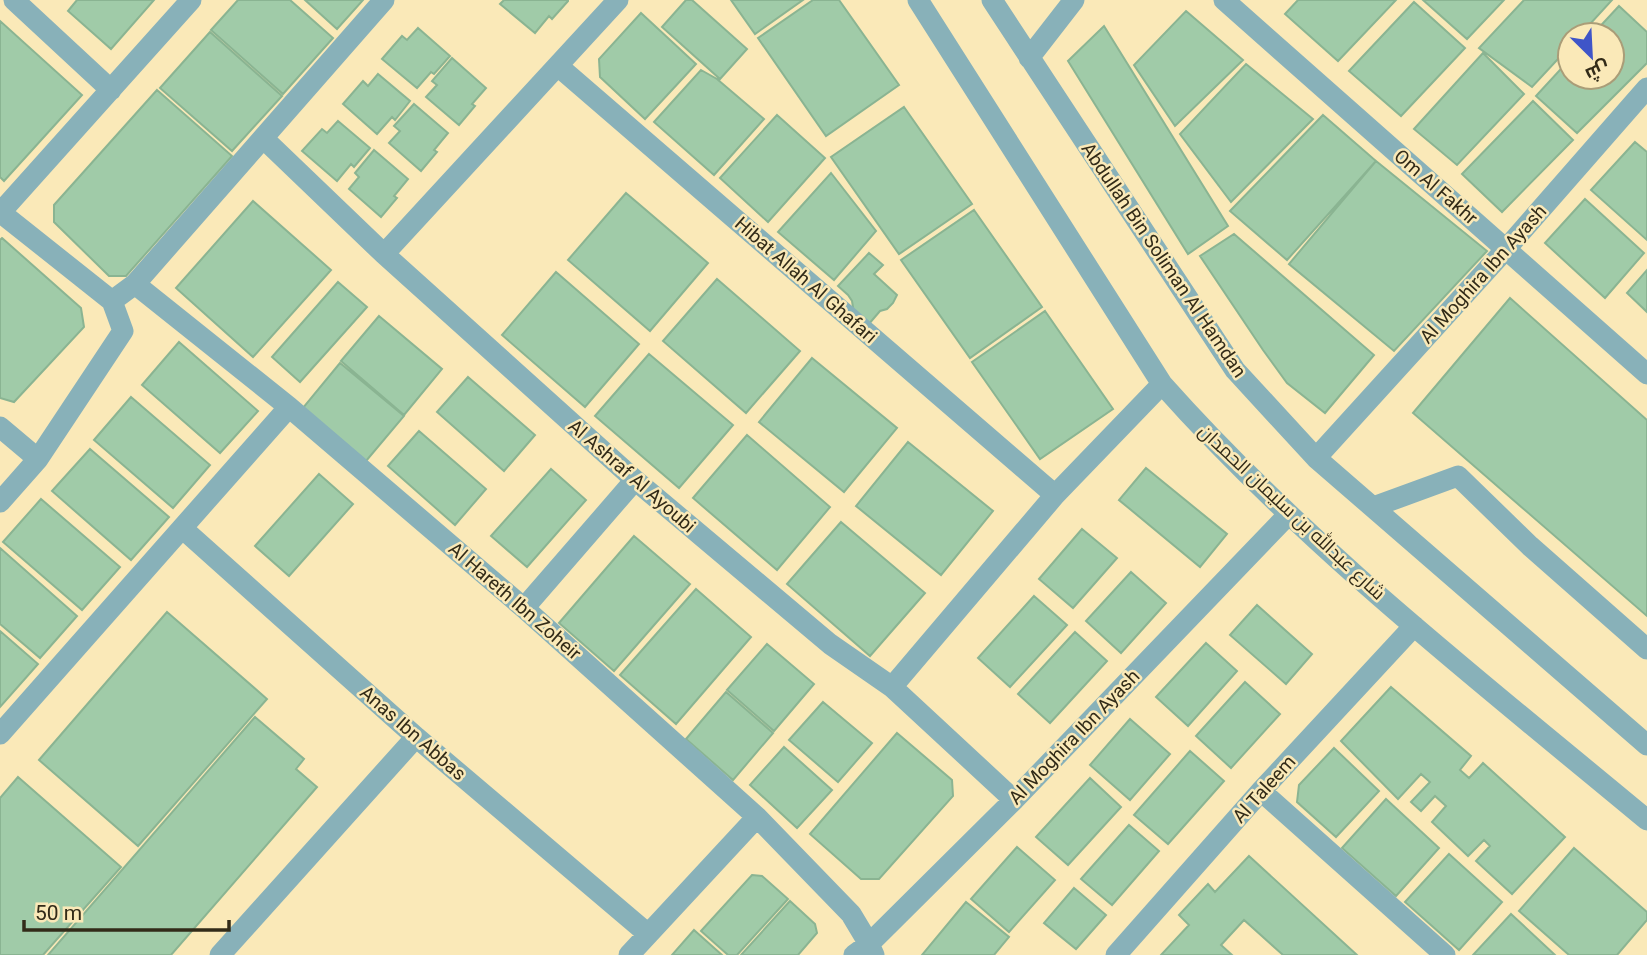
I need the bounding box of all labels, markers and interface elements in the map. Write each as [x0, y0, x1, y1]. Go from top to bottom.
north arrow [1556, 21, 1626, 91]
text: ش [1582, 56, 1614, 87]
street label: Abdullah Bin Soliman Al Hamdan [1077, 138, 1251, 382]
street label: Om Al Fakhr [1389, 144, 1483, 230]
street label: Al Moghira Ibn Ayash [1415, 200, 1551, 348]
street label: Hibat Allah Al Ghafari [730, 212, 882, 348]
street label: Al Ashraf Al Ayoubi [564, 414, 700, 538]
street label: شارع عبدالله بن سليمان الحمدان [1192, 419, 1391, 606]
street label: Al Hareth Ibn Zoheir [444, 537, 586, 665]
street label: Al Moghira Ibn Ayash [1004, 665, 1144, 809]
street label: Anas Ibn Abbas [355, 681, 471, 785]
street label: Al Taleem [1228, 750, 1300, 828]
scale bar [24, 888, 229, 932]
text: 50 m [35, 901, 82, 925]

